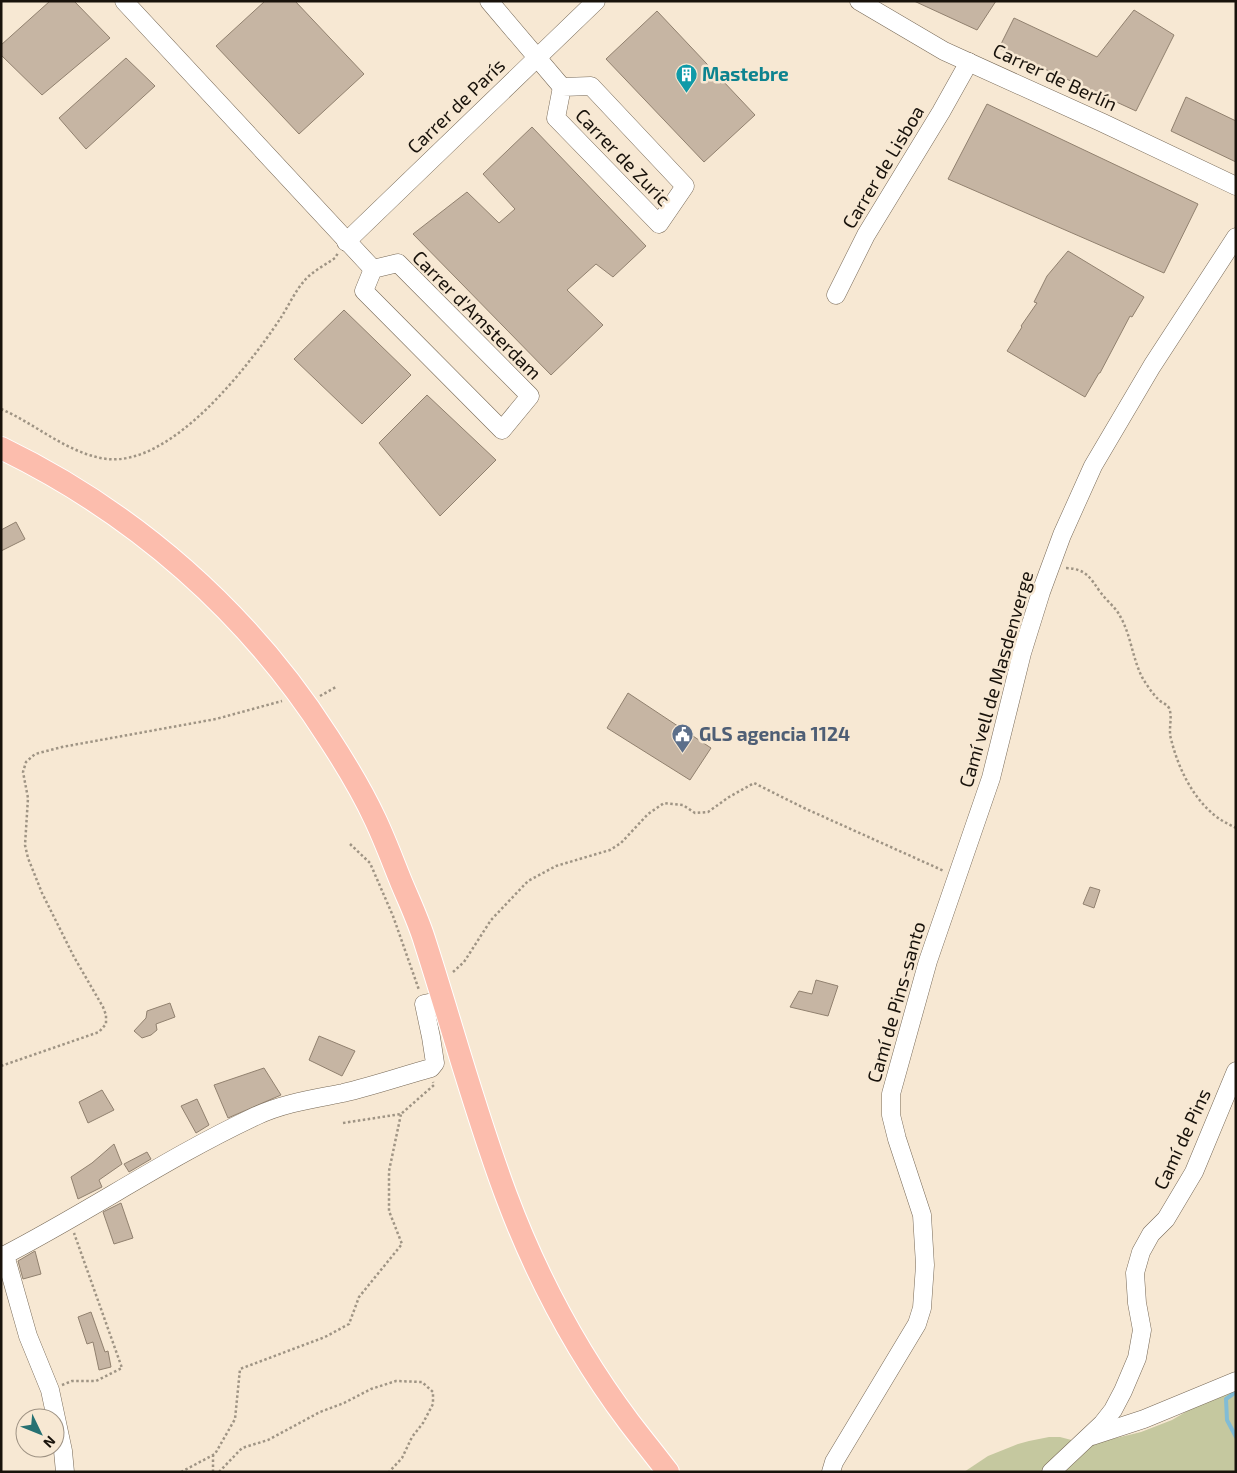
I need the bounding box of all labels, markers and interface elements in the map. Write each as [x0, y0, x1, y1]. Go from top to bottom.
street label: Carrer de Berlín [990, 38, 1121, 115]
street label: Carrer de París [402, 53, 509, 158]
building icon: Mastebre [674, 62, 698, 93]
place label: Mastebre [702, 62, 789, 85]
street label: Carrer de Lisboa [837, 101, 928, 232]
street label: Carrer de Zuric [571, 103, 676, 210]
street label: Carrer d'Amsterdam [408, 245, 547, 384]
street label: Camí vell de Masdenverge [954, 568, 1037, 790]
public building icon: GLS agencia 1124 [671, 722, 695, 753]
place label: GLS agencia 1124 [699, 722, 850, 745]
street label: Camí de Pins-santo [862, 919, 930, 1085]
street label: Camí de Pins [1148, 1085, 1215, 1193]
north arrow [15, 1408, 65, 1458]
text: N [40, 1433, 60, 1452]

